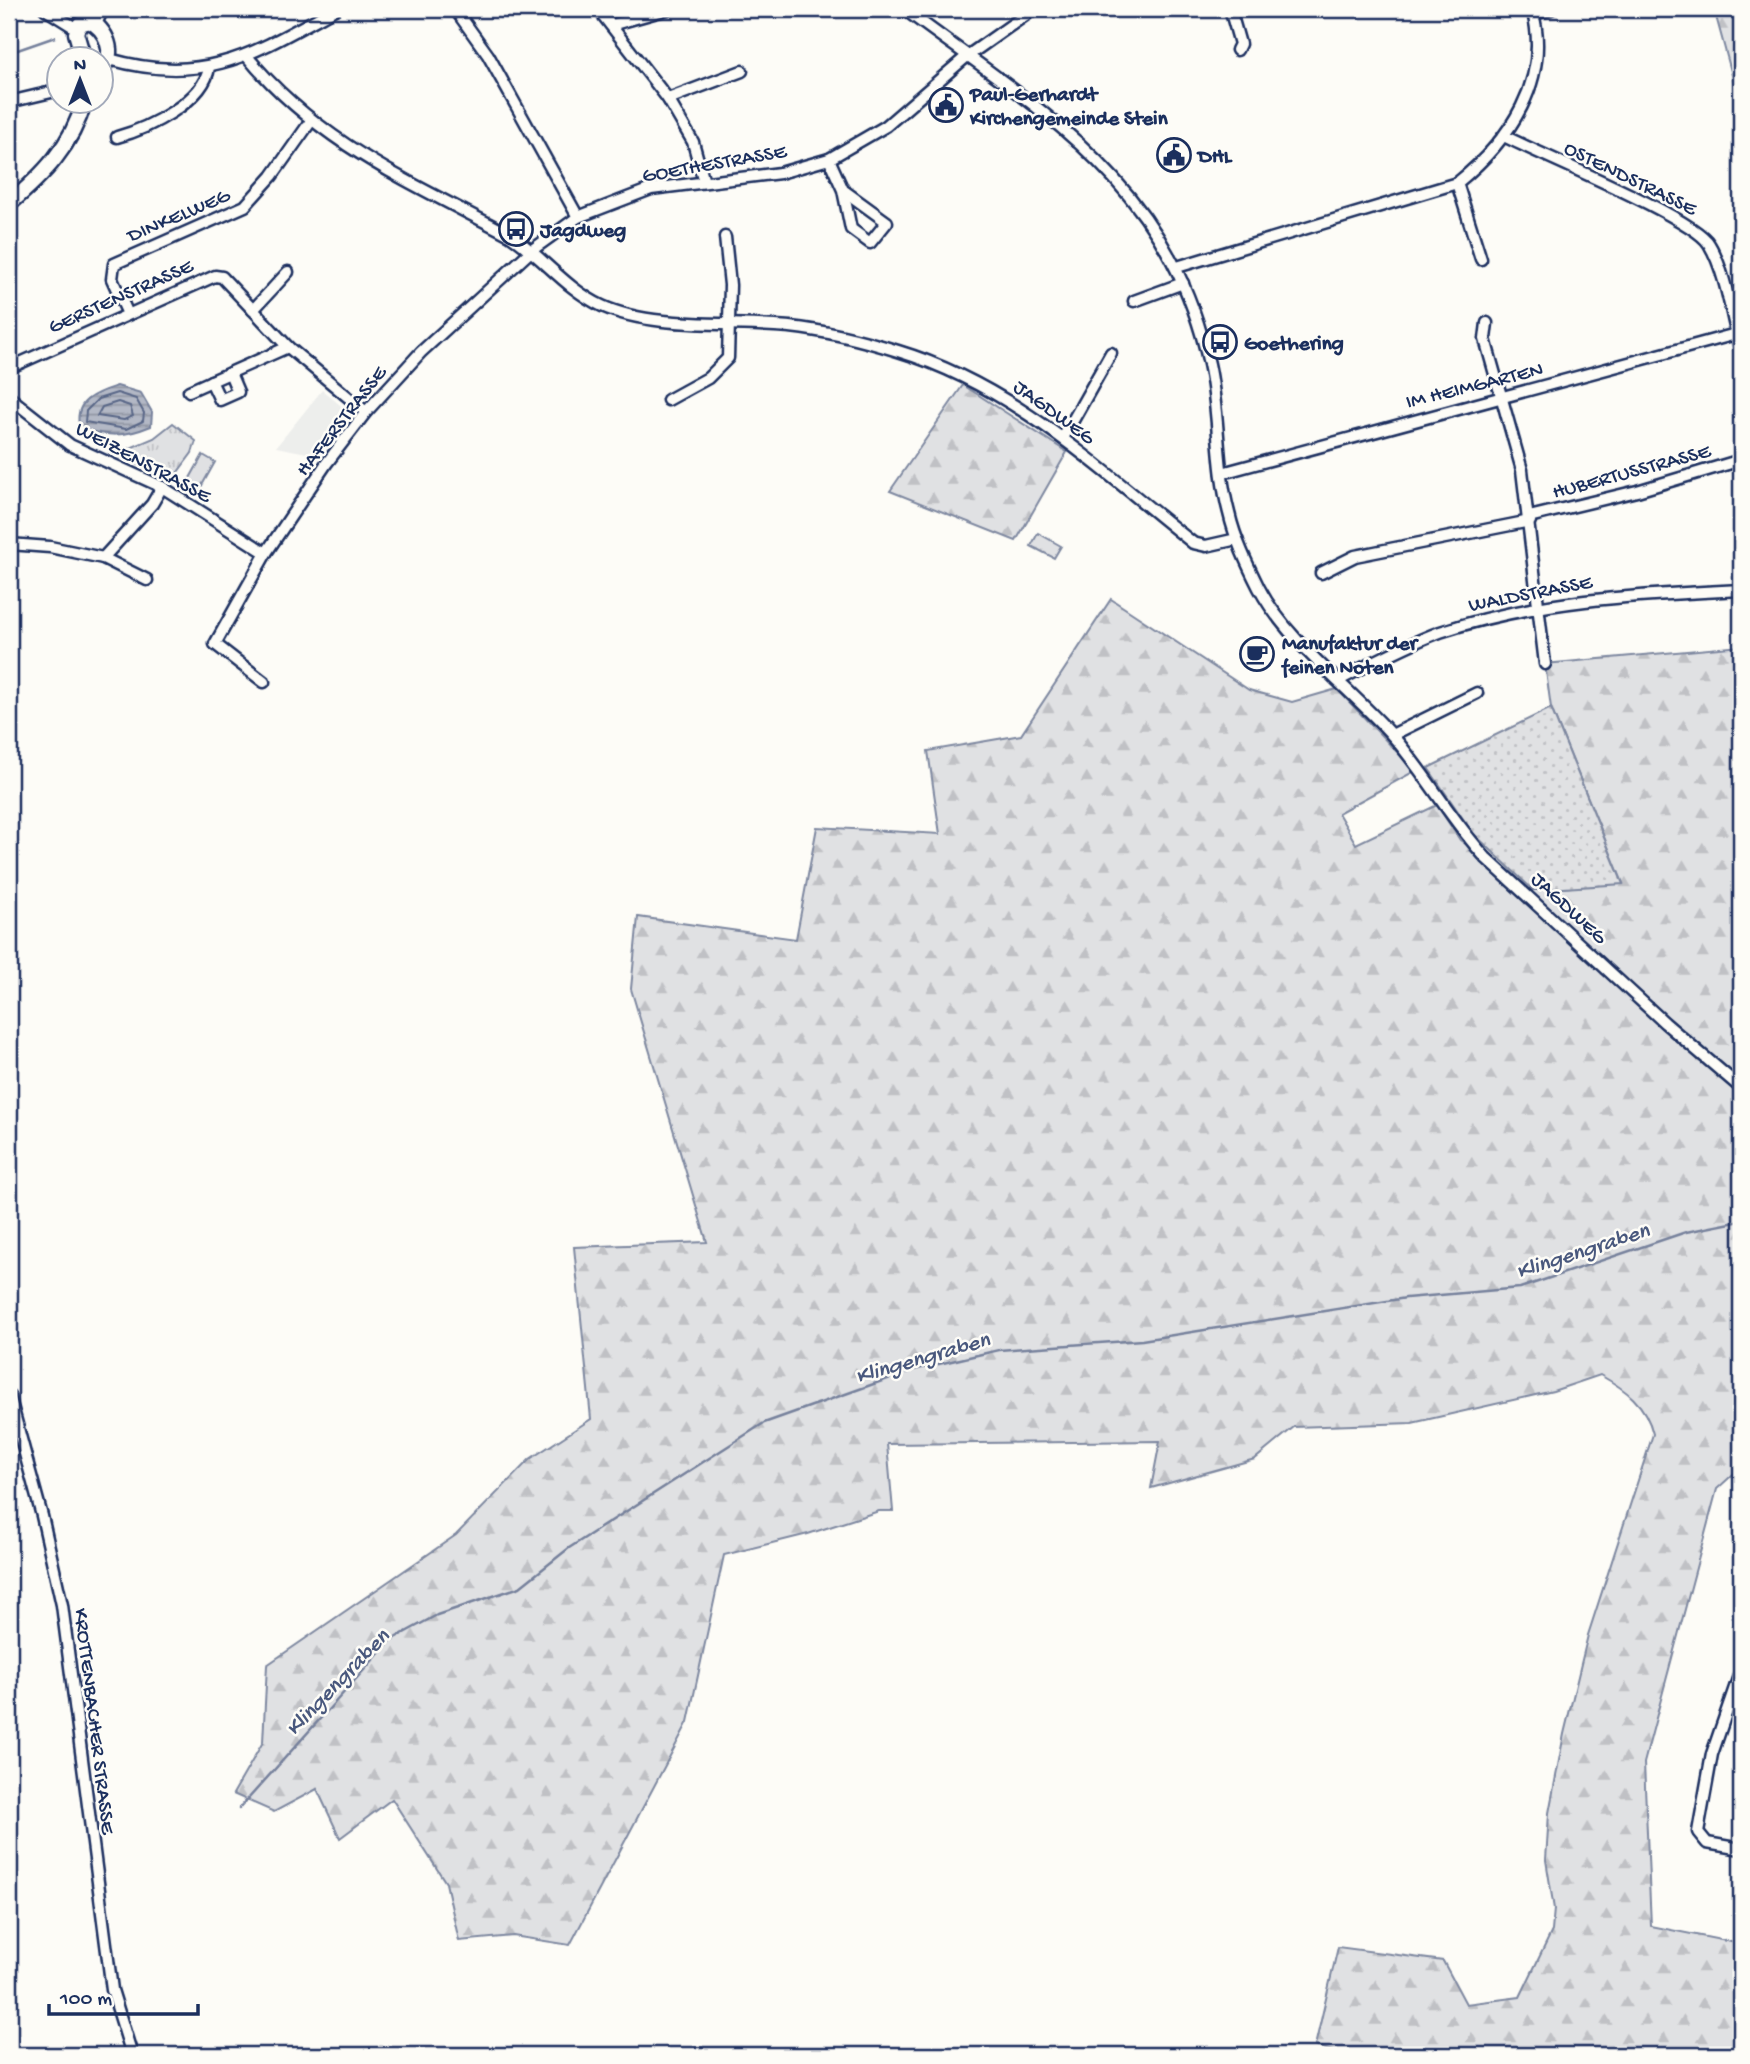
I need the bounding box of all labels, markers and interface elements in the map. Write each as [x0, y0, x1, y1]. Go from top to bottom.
north arrow [46, 46, 116, 116]
text: N [74, 55, 86, 78]
place label: Paul-Gerhardt Kirchengemeinde Stein [969, 84, 1169, 133]
public building icon: Paul-Gerhardt Kirchengemeinde Stein [927, 86, 965, 124]
public building icon: DHL [1155, 136, 1193, 174]
street label: OSTENDSTRASSE [1559, 137, 1701, 224]
street label: GOETHESTRASSE [641, 140, 790, 190]
place label: DHL [1196, 146, 1233, 171]
street label: DINKELWEG [122, 184, 235, 251]
bus stop icon: Jagdweg [497, 210, 535, 248]
place label: Jagdweg [539, 220, 626, 245]
street label: GERSTENSTRASSE [45, 255, 198, 341]
bus stop icon: Goethering [1201, 323, 1239, 361]
place label: Goethering [1244, 333, 1344, 358]
street label: IM HEIMGARTEN [1404, 358, 1546, 417]
street label: HAFERSTRASSE [292, 361, 394, 482]
street label: JAGDWEG [1007, 376, 1099, 452]
street label: WEIZENSTRASSE [70, 418, 215, 511]
street label: HUBERTUSSTRASSE [1550, 440, 1715, 507]
street label: WALDSTRASSE [1467, 571, 1595, 620]
place label: Manufaktur der feinen Noten [1281, 633, 1419, 682]
cafe icon: Manufaktur der feinen Noten [1238, 635, 1276, 673]
street label: JAGDWEG [1524, 868, 1611, 951]
water label: Klingengraben [1513, 1218, 1654, 1287]
water label: Klingengraben [853, 1327, 994, 1391]
street label: KROTTENBACHER STRASSE [66, 1607, 119, 1837]
water label: Klingengraben [281, 1623, 397, 1743]
scale bar [49, 1973, 198, 2017]
text: 100 m [59, 1988, 112, 2013]

